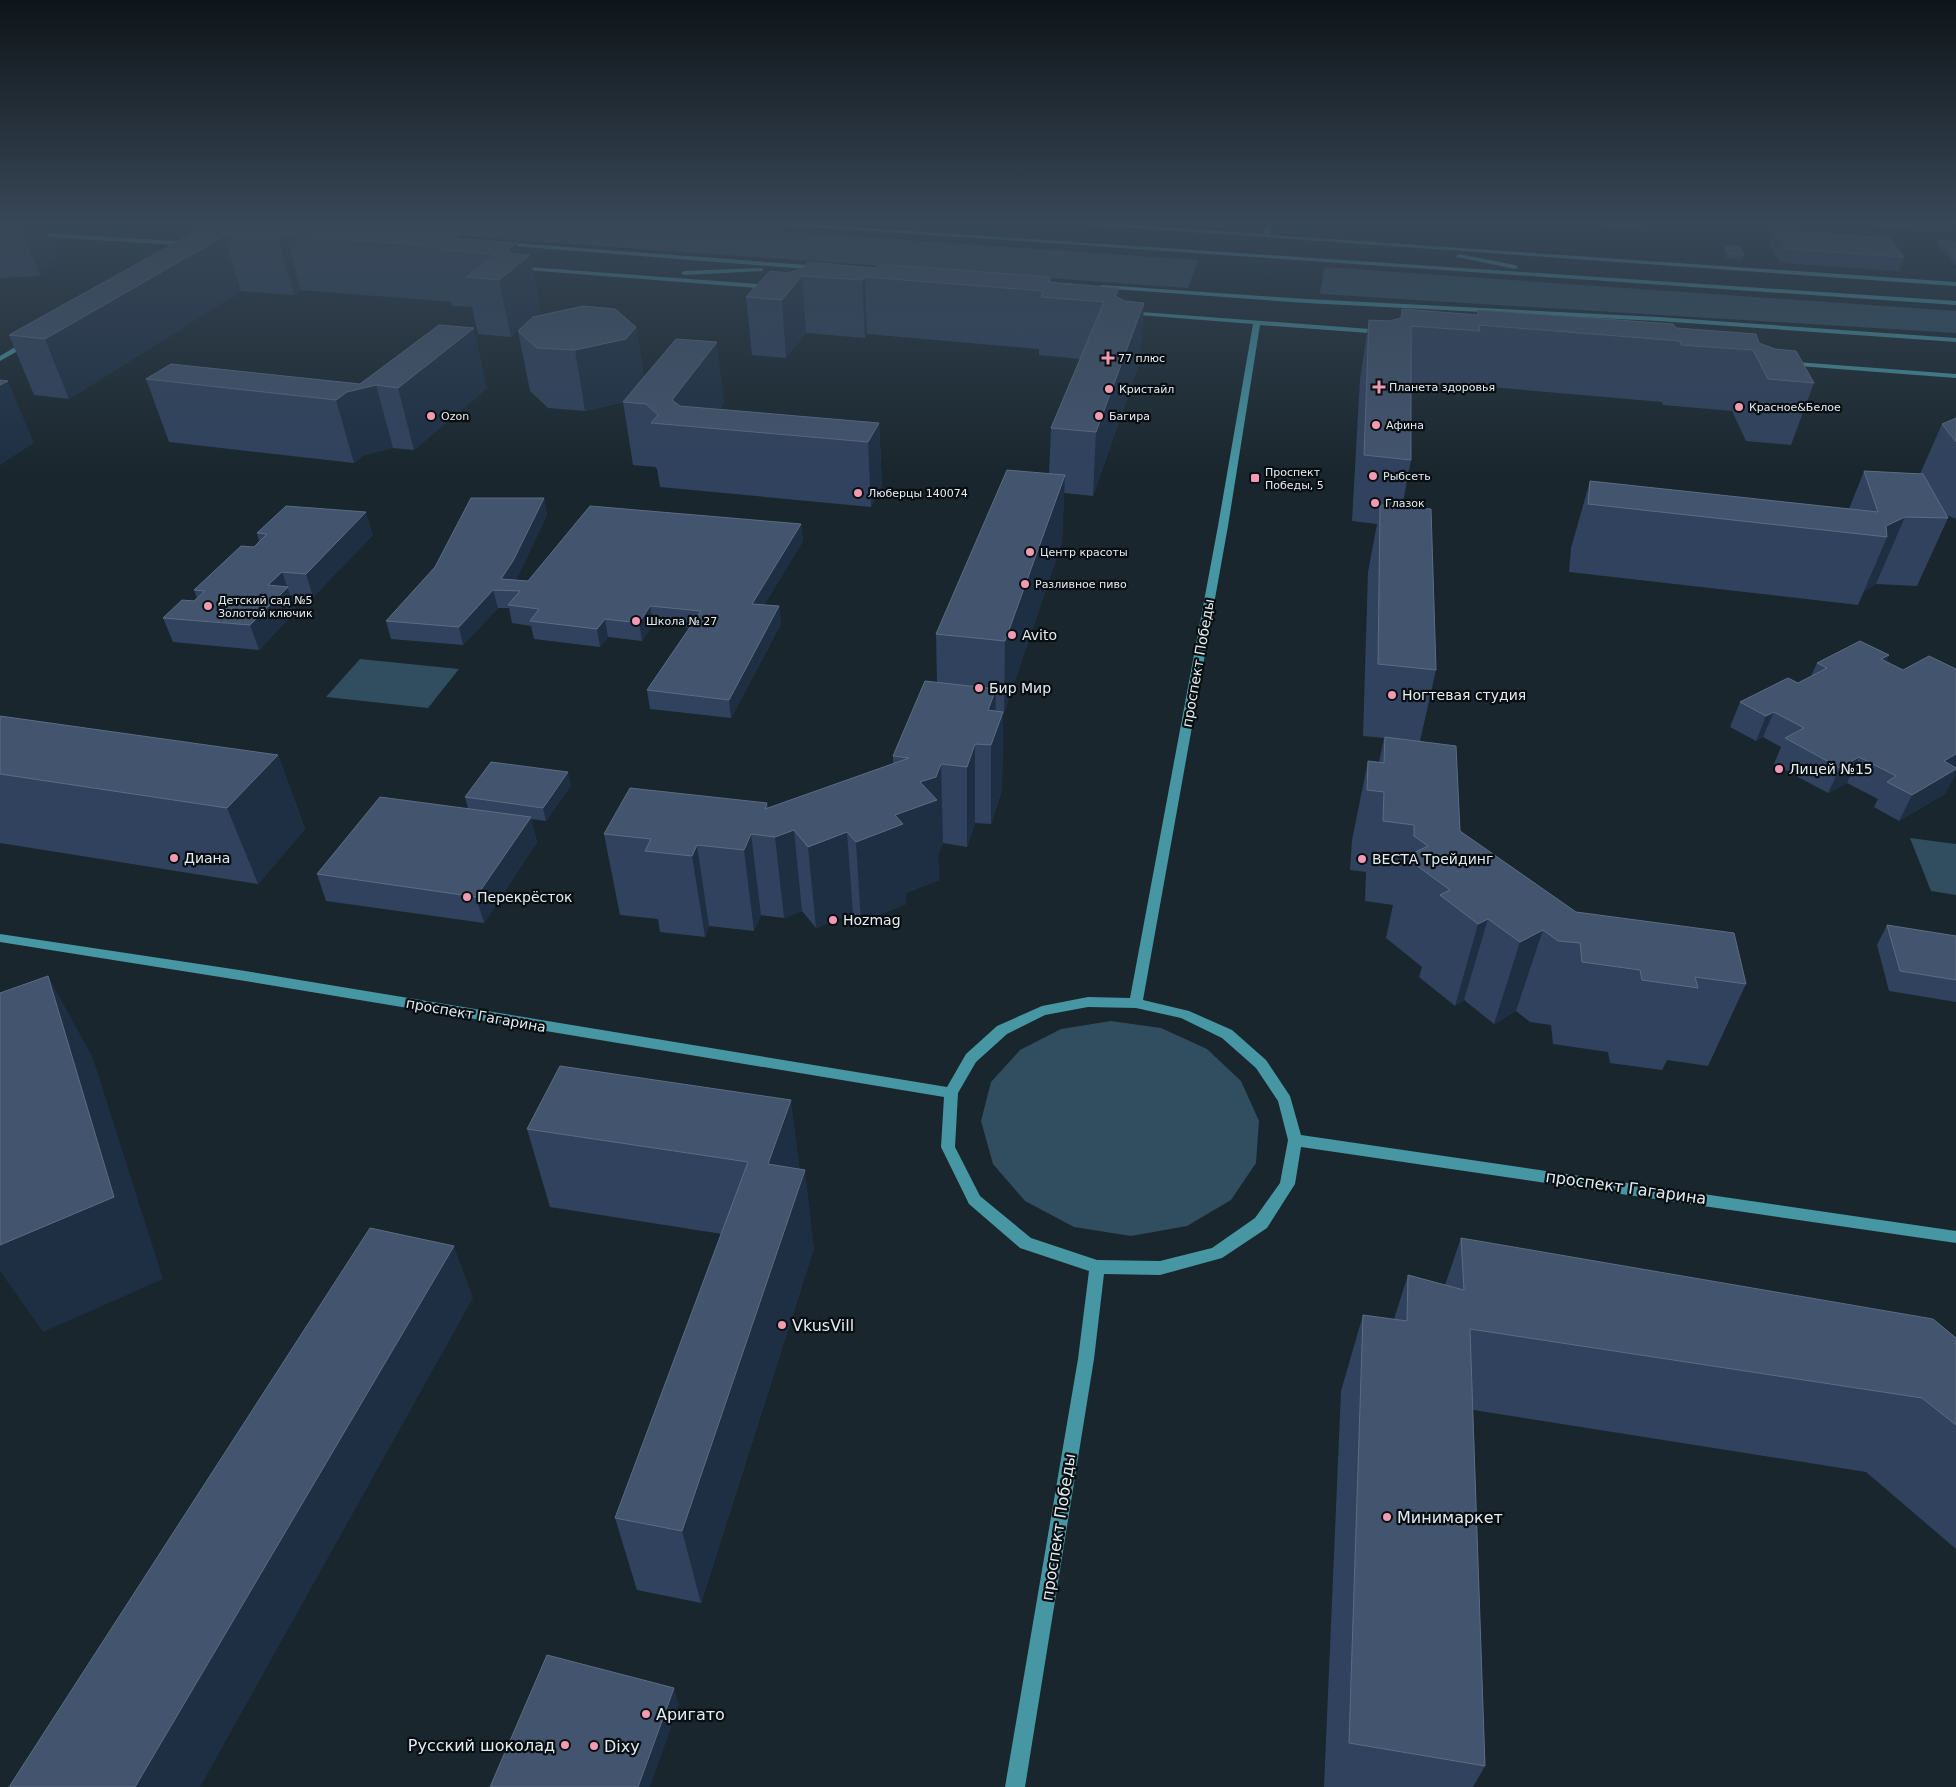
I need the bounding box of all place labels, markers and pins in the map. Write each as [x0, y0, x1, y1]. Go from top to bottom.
marker: 77 плюс [1102, 352, 1114, 364]
place label: 77 плюс [1118, 352, 1165, 365]
marker: Планета здоровья [1373, 381, 1385, 393]
place label: Планета здоровья [1389, 381, 1495, 394]
marker: Кристайл [1103, 383, 1115, 395]
place label: Кристайл [1119, 383, 1174, 396]
marker: Красное&Белое [1733, 401, 1745, 413]
place label: Красное&Белое [1749, 401, 1841, 414]
marker: Ozon [425, 410, 437, 422]
place label: Ozon [441, 410, 469, 423]
marker: Багира [1093, 410, 1105, 422]
place label: Багира [1109, 410, 1150, 423]
marker: Афина [1370, 419, 1382, 431]
place label: Афина [1386, 419, 1424, 432]
place label: Проспект Победы, 5 [1265, 466, 1324, 492]
marker: Рыбсеть [1367, 470, 1379, 482]
place label: Рыбсеть [1383, 470, 1431, 483]
marker: Проспект Победы, 5 [1249, 472, 1261, 484]
marker: Люберцы 140074 [852, 487, 864, 499]
place label: Люберцы 140074 [868, 487, 968, 500]
marker: Глазок [1369, 497, 1381, 509]
place label: Глазок [1385, 497, 1425, 510]
marker: Центр красоты [1024, 546, 1036, 558]
place label: Центр красоты [1040, 546, 1128, 559]
marker: Разливное пиво [1019, 578, 1031, 590]
place label: Разливное пиво [1035, 578, 1127, 591]
place label: Детский сад №5 Золотой ключик [218, 594, 313, 620]
marker: Детский сад №5 Золотой ключик [202, 600, 214, 612]
marker: Школа № 27 [630, 615, 642, 627]
place label: Школа № 27 [646, 615, 717, 628]
place label: Avito [1022, 627, 1057, 643]
marker: Avito [1006, 629, 1018, 641]
place label: Бир Мир [989, 680, 1051, 696]
marker: Бир Мир [973, 682, 985, 694]
place label: Ногтевая студия [1402, 687, 1526, 703]
marker: Ногтевая студия [1386, 689, 1398, 701]
place label: Лицей №15 [1789, 761, 1873, 777]
marker: Лицей №15 [1773, 763, 1785, 775]
place label: Диана [184, 850, 230, 866]
place label: ВЕСТА Трейдинг [1372, 851, 1493, 867]
marker: Диана [168, 852, 180, 864]
marker: ВЕСТА Трейдинг [1356, 853, 1368, 865]
place label: Перекрёсток [477, 889, 572, 905]
marker: Перекрёсток [461, 891, 473, 903]
place label: Hozmag [843, 912, 901, 928]
marker: Hozmag [827, 914, 839, 926]
place label: VkusVill [792, 1316, 854, 1335]
marker: VkusVill [776, 1319, 788, 1331]
place label: Минимаркет [1397, 1508, 1503, 1527]
marker: Минимаркет [1381, 1511, 1393, 1523]
place label: Аригато [656, 1705, 725, 1724]
marker: Аригато [640, 1708, 652, 1720]
place label: Русский шоколад [408, 1736, 555, 1755]
place label: Dixy [604, 1737, 640, 1756]
marker: Русский шоколад [559, 1739, 571, 1751]
marker: Dixy [588, 1740, 600, 1752]

